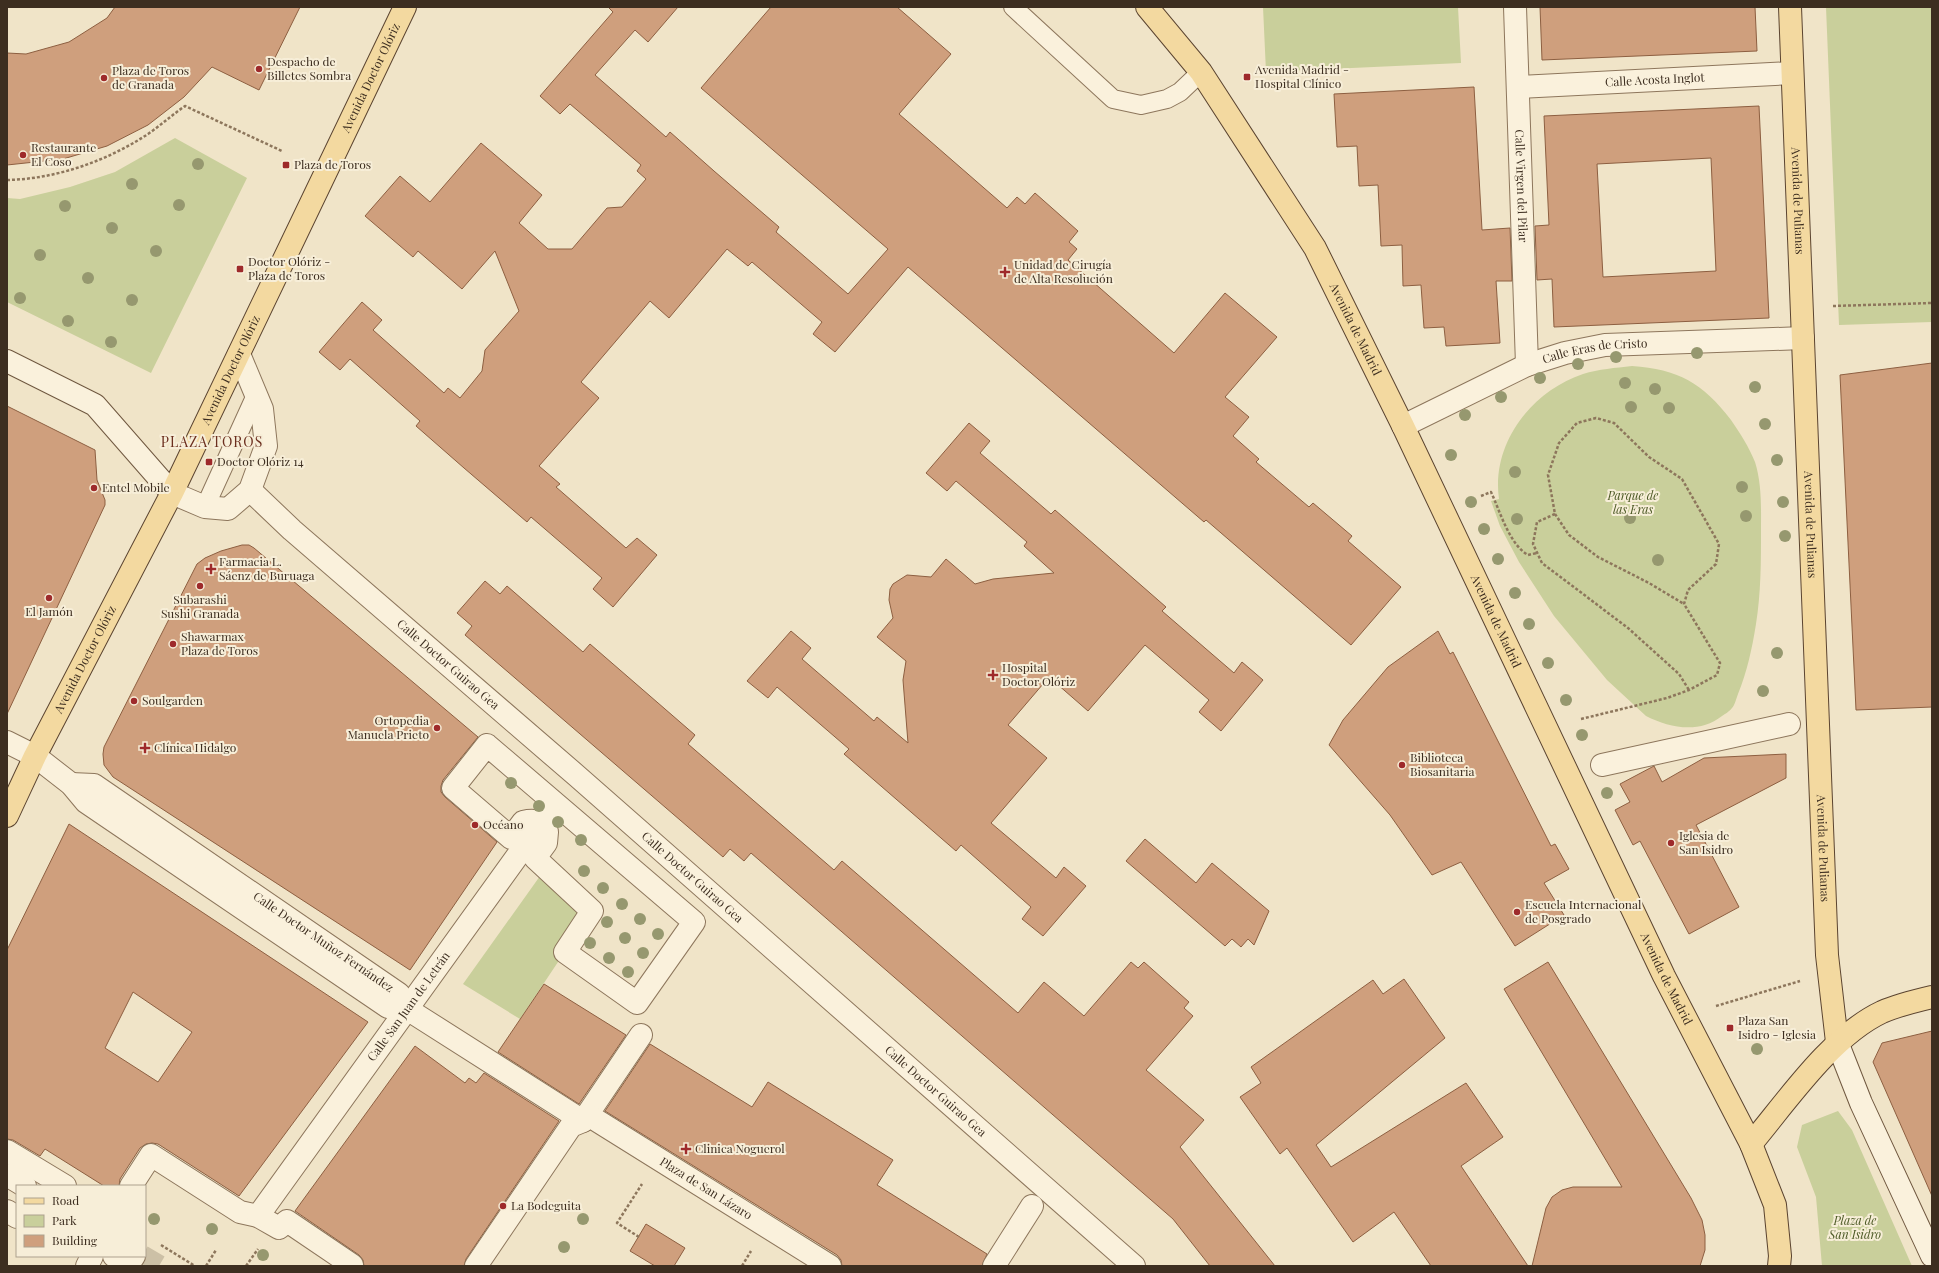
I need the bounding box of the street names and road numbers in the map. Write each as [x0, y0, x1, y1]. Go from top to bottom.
street label: Avenida Doctor Olóriz [337, 20, 403, 136]
street label: Calle Acosta Inglot [1605, 68, 1706, 90]
street label: Calle Virgen del Pilar [1512, 129, 1532, 243]
street label: Avenida de Pulianas [1788, 146, 1809, 255]
street label: Avenida de Madrid [1326, 279, 1386, 378]
street label: Avenida Doctor Olóriz [197, 312, 263, 428]
street label: Calle Eras de Cristo [1540, 334, 1648, 367]
street label: Avenida de Pulianas [1801, 470, 1821, 579]
street label: Avenida de Madrid [1467, 571, 1526, 670]
street label: Avenida Doctor Olóriz [49, 602, 119, 717]
street label: Calle Doctor Guirao Gea [394, 615, 503, 713]
street label: Avenida de Pulianas [1814, 793, 1834, 902]
street label: Calle Doctor Guirao Gea [639, 828, 747, 926]
street label: Calle Doctor Muñoz Fernández [250, 888, 397, 995]
street label: Avenida de Madrid [1637, 929, 1697, 1027]
street label: Calle San Juan de Letrán [363, 948, 453, 1064]
street label: Calle Doctor Guirao Gea [882, 1042, 990, 1140]
street label: Plaza de San Lázaro [657, 1153, 756, 1223]

